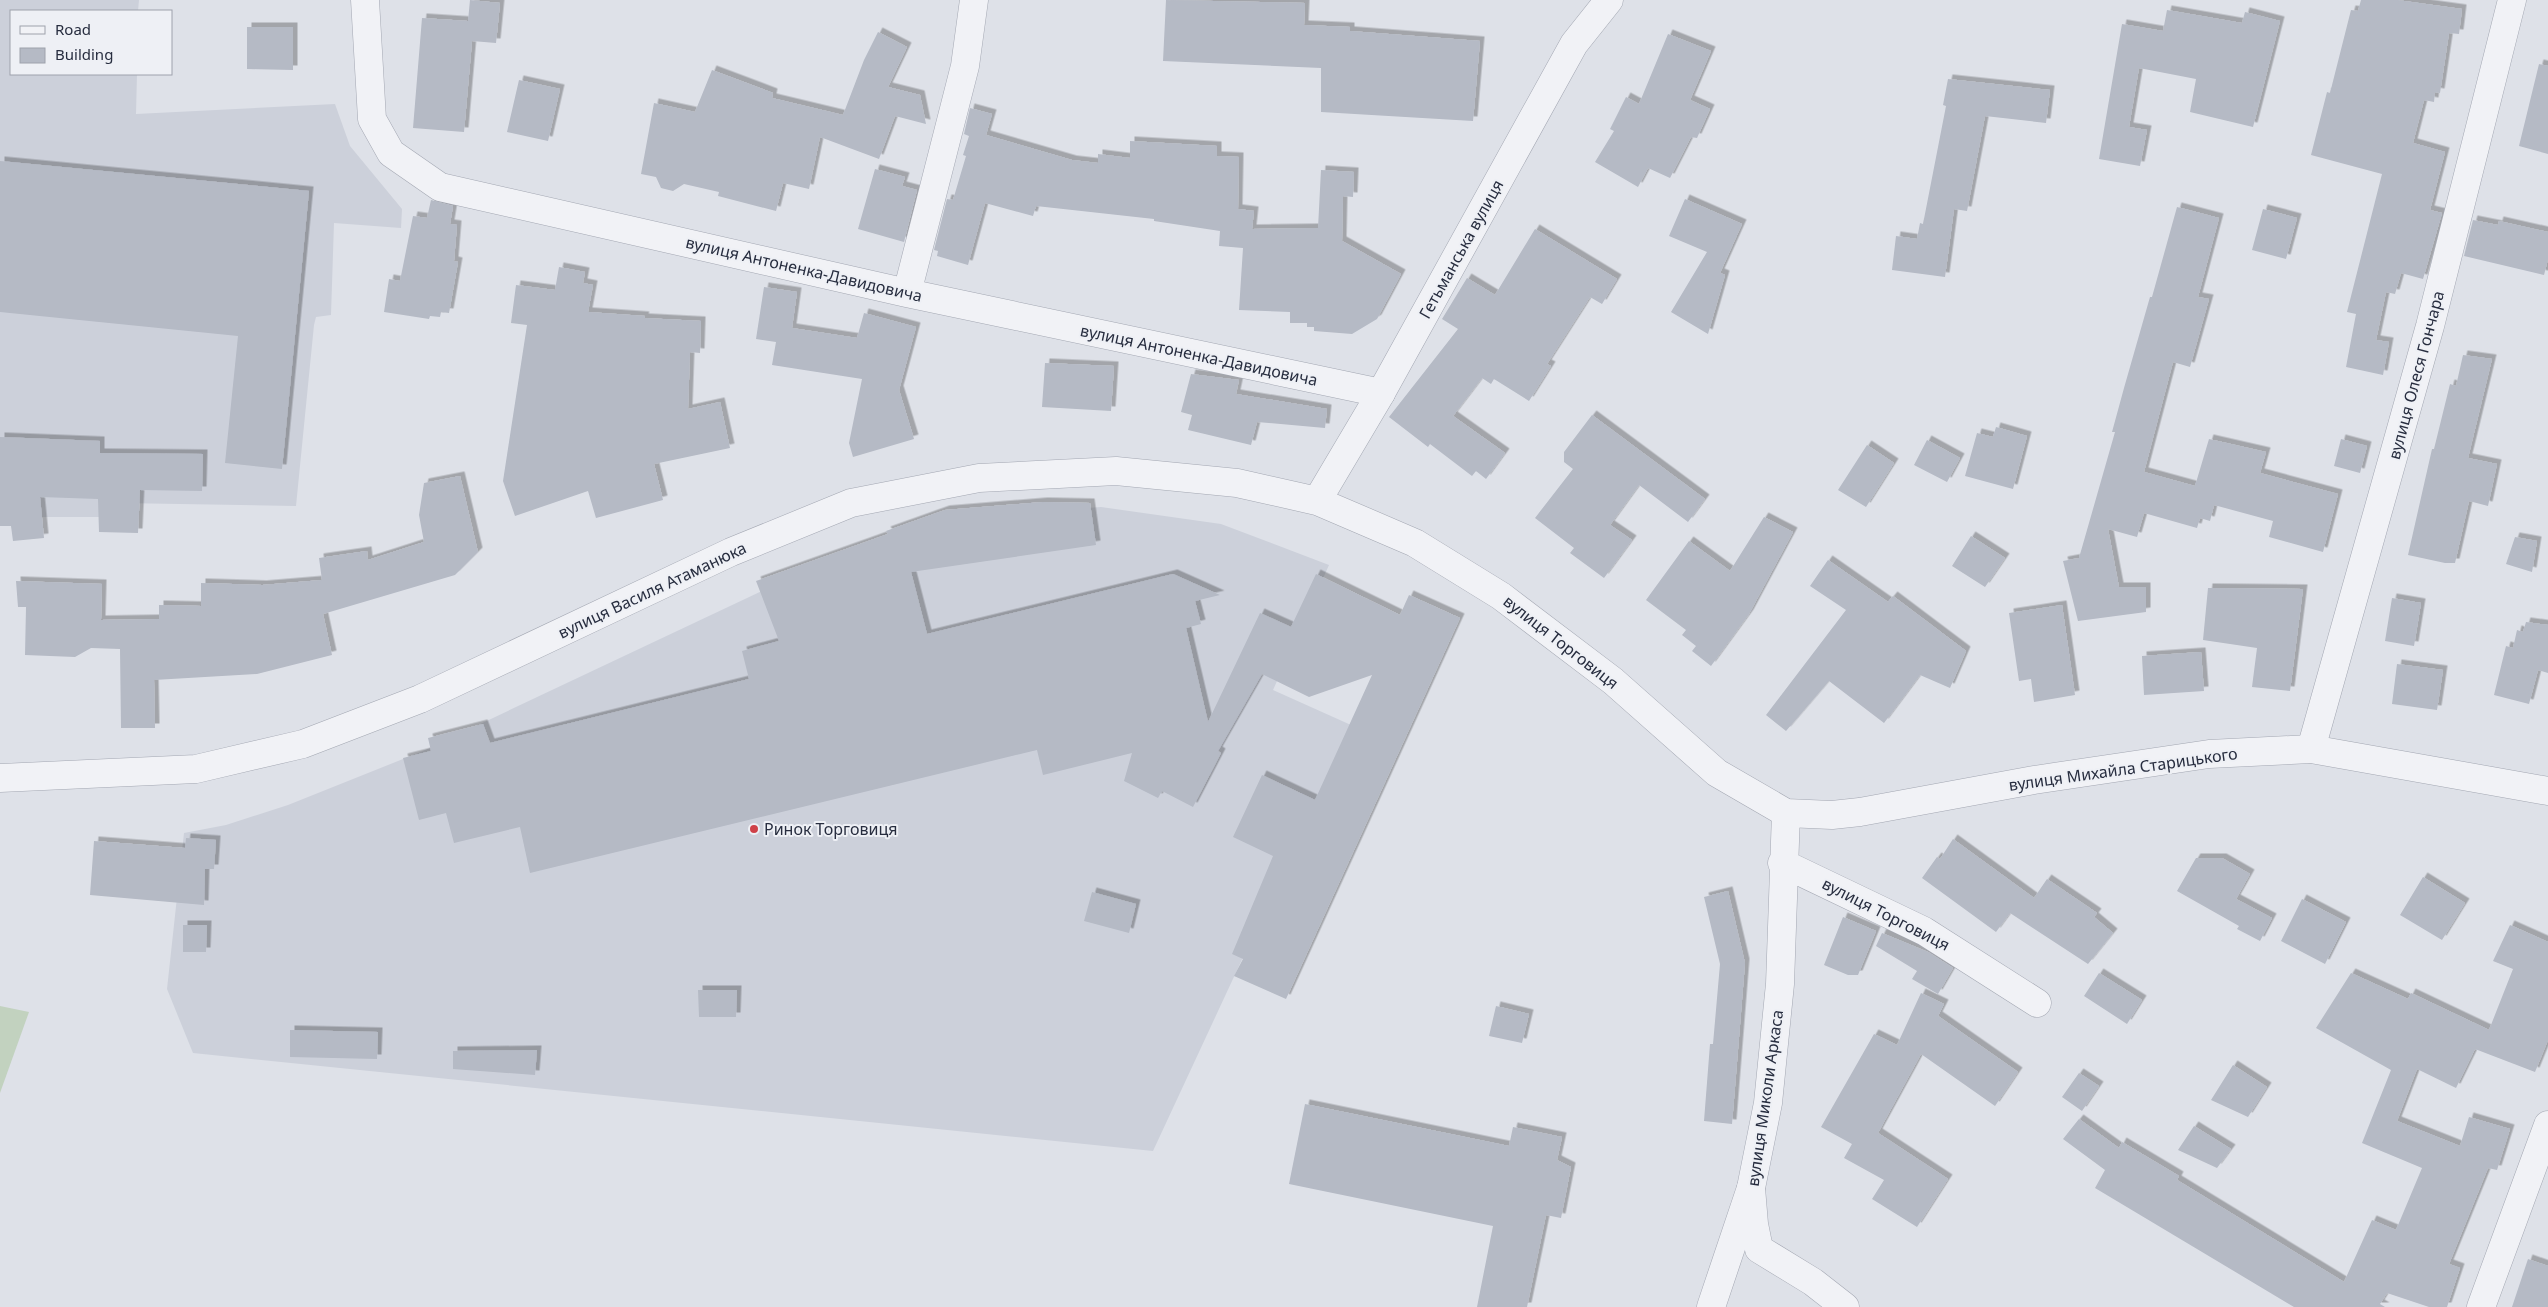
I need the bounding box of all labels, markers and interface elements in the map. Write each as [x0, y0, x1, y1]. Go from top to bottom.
legend [10, 10, 172, 75]
text: Road [55, 19, 91, 39]
text: Building [55, 44, 113, 64]
street label: Гетьманська вулиця [1414, 176, 1508, 322]
street label: вулиця Антоненка-Давидовича [684, 231, 924, 307]
street label: вулиця Олеся Гончара [2383, 288, 2449, 462]
street label: вулиця Антоненка-Давидовича [1078, 319, 1320, 391]
street label: вулиця Василя Атаманюка [554, 537, 750, 643]
street label: вулиця Торговиця [1499, 590, 1623, 694]
street label: вулиця Михайла Старицького [2007, 742, 2239, 796]
place label: Ринок Торговиця [764, 818, 897, 840]
marker: Ринок Торговиця [748, 823, 760, 835]
street label: вулиця Торговиця [1818, 872, 1954, 956]
street label: вулиця Миколи Аркаса [1742, 1008, 1788, 1188]

